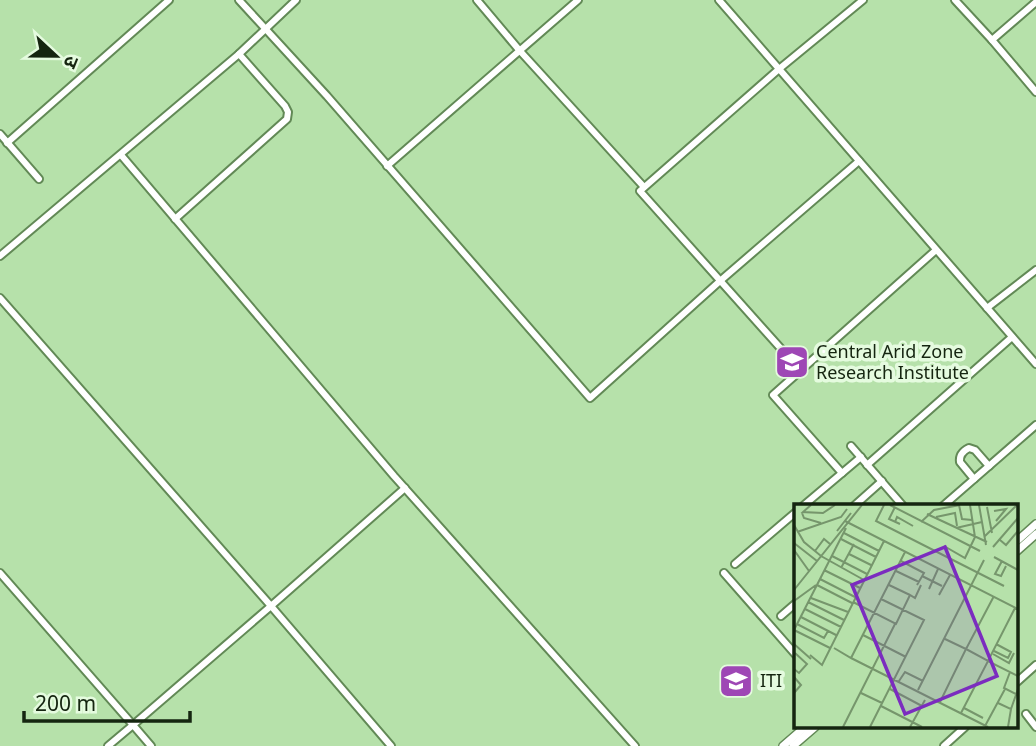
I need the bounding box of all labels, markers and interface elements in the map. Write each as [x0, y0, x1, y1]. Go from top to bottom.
north arrow [21, 21, 91, 91]
text: उ [57, 52, 86, 73]
place label: Central Arid Zone Research Institute [816, 339, 969, 384]
school or university icon: Central Arid Zone Research Institute [773, 343, 811, 381]
inset map [794, 504, 1018, 728]
school or university icon: ITI [717, 662, 755, 700]
place label: ITI [760, 668, 782, 692]
scale bar [24, 680, 191, 724]
text: 200 m [35, 689, 96, 717]

